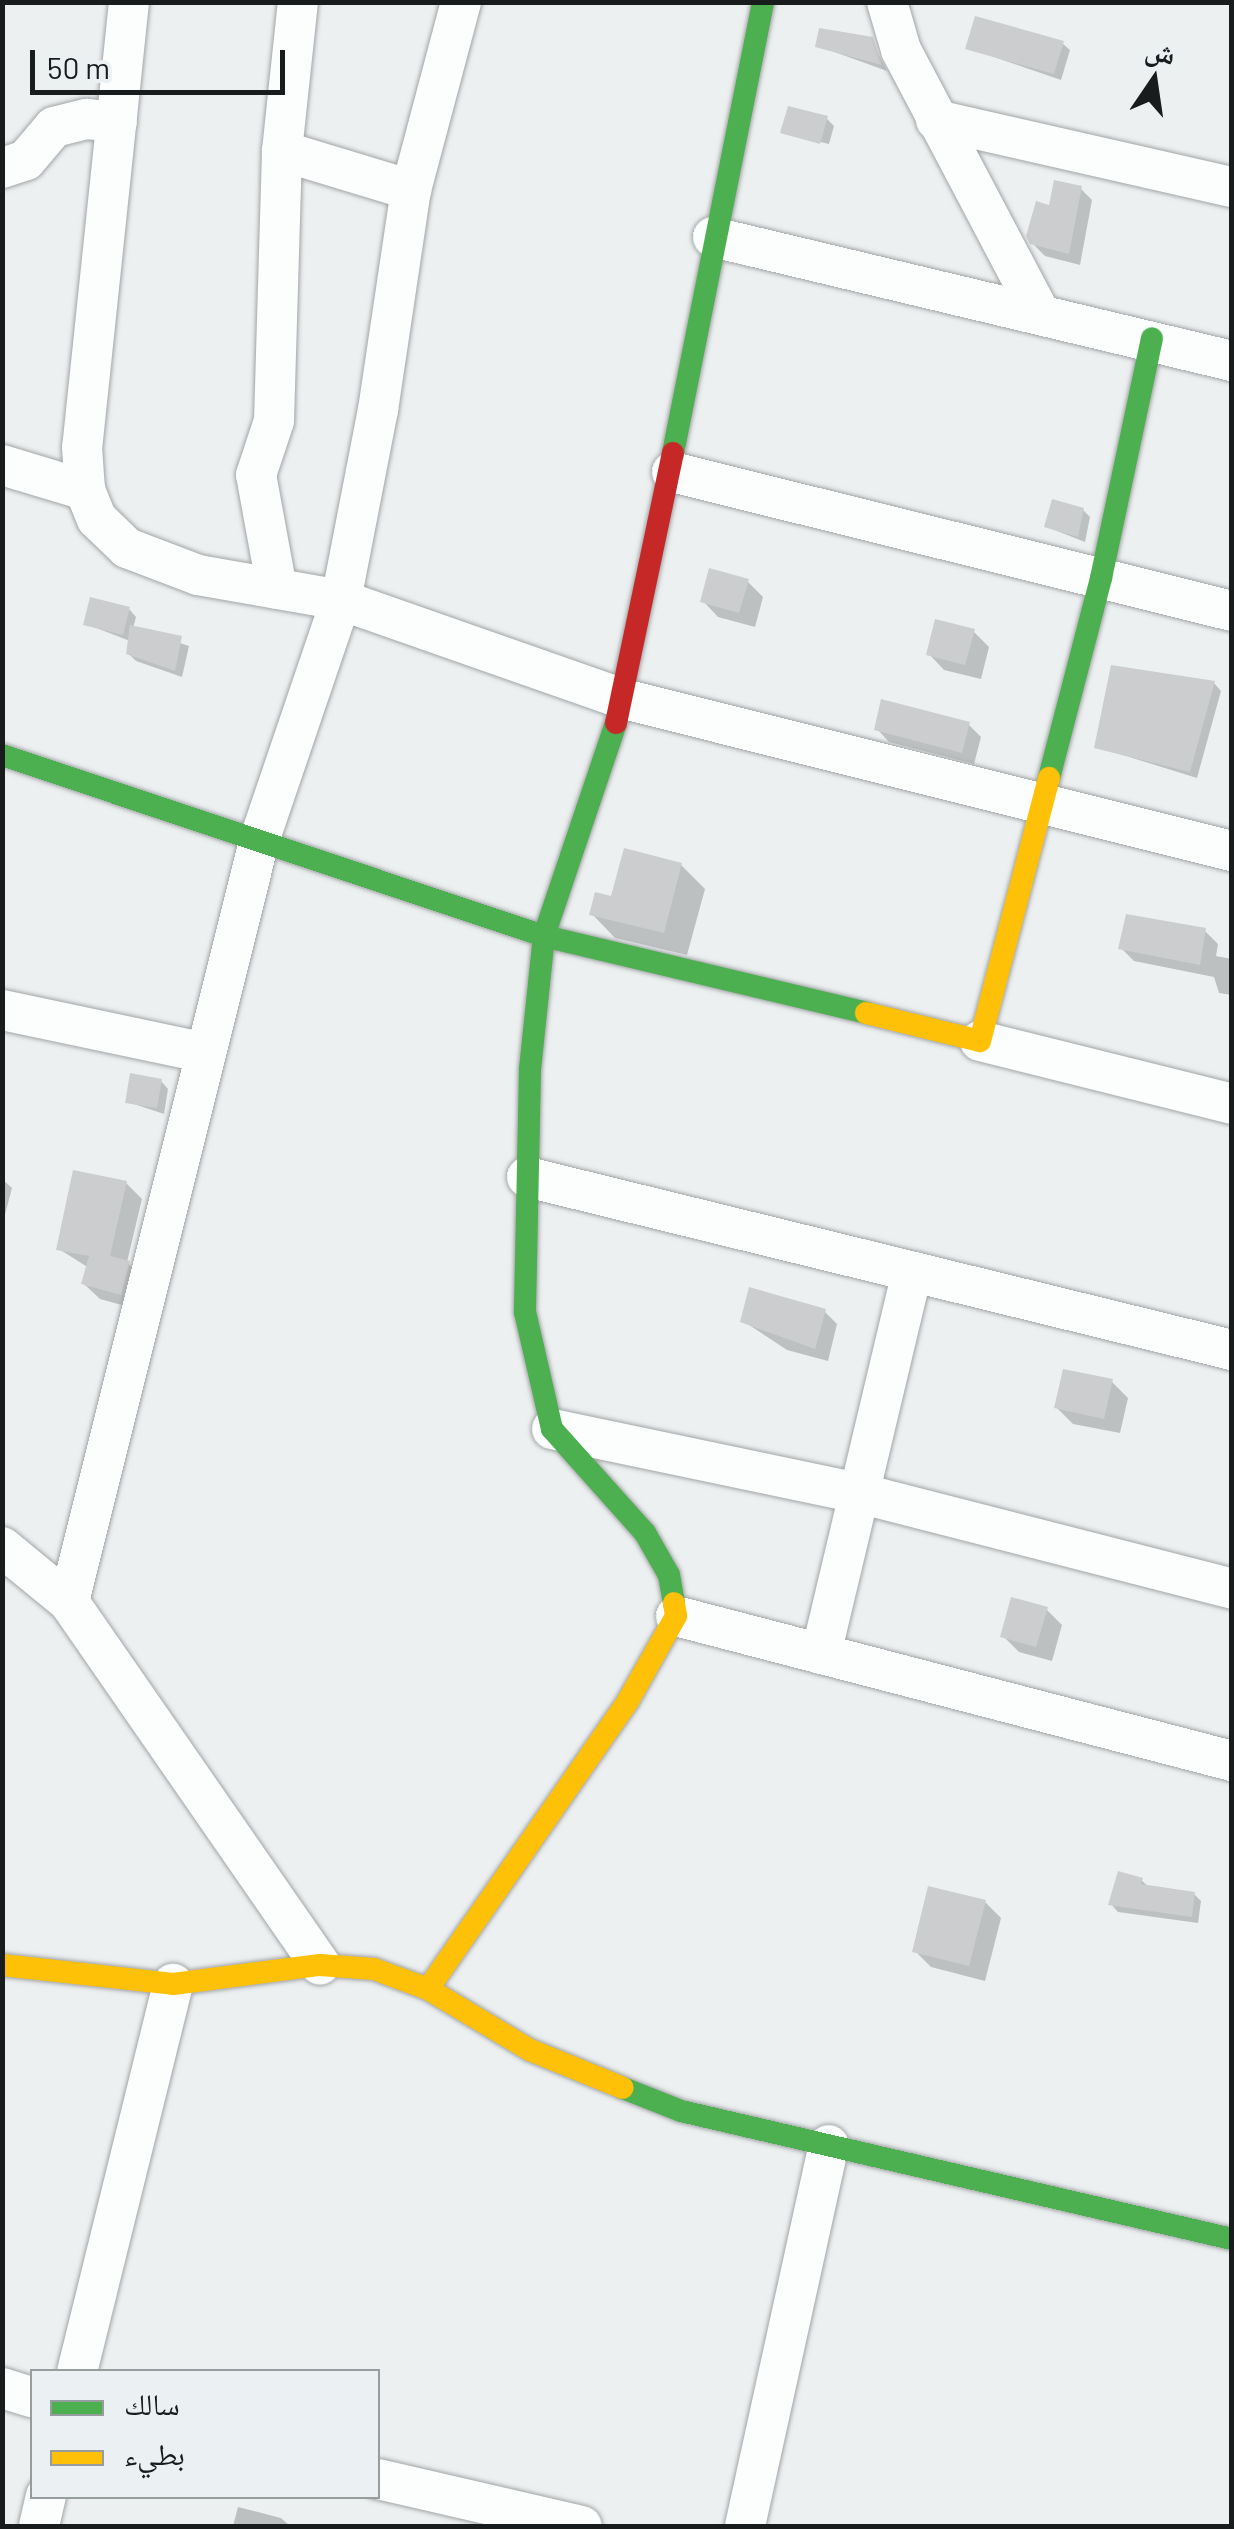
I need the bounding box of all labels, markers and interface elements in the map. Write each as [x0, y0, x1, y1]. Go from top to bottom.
scale bar [35, 30, 290, 92]
north arrow [1104, 30, 1204, 130]
text: ش [1142, 31, 1179, 71]
text: 50 m [47, 49, 110, 85]
legend [30, 2369, 380, 2499]
text: سالك [124, 2385, 180, 2421]
text: بطيء [124, 2435, 185, 2471]

